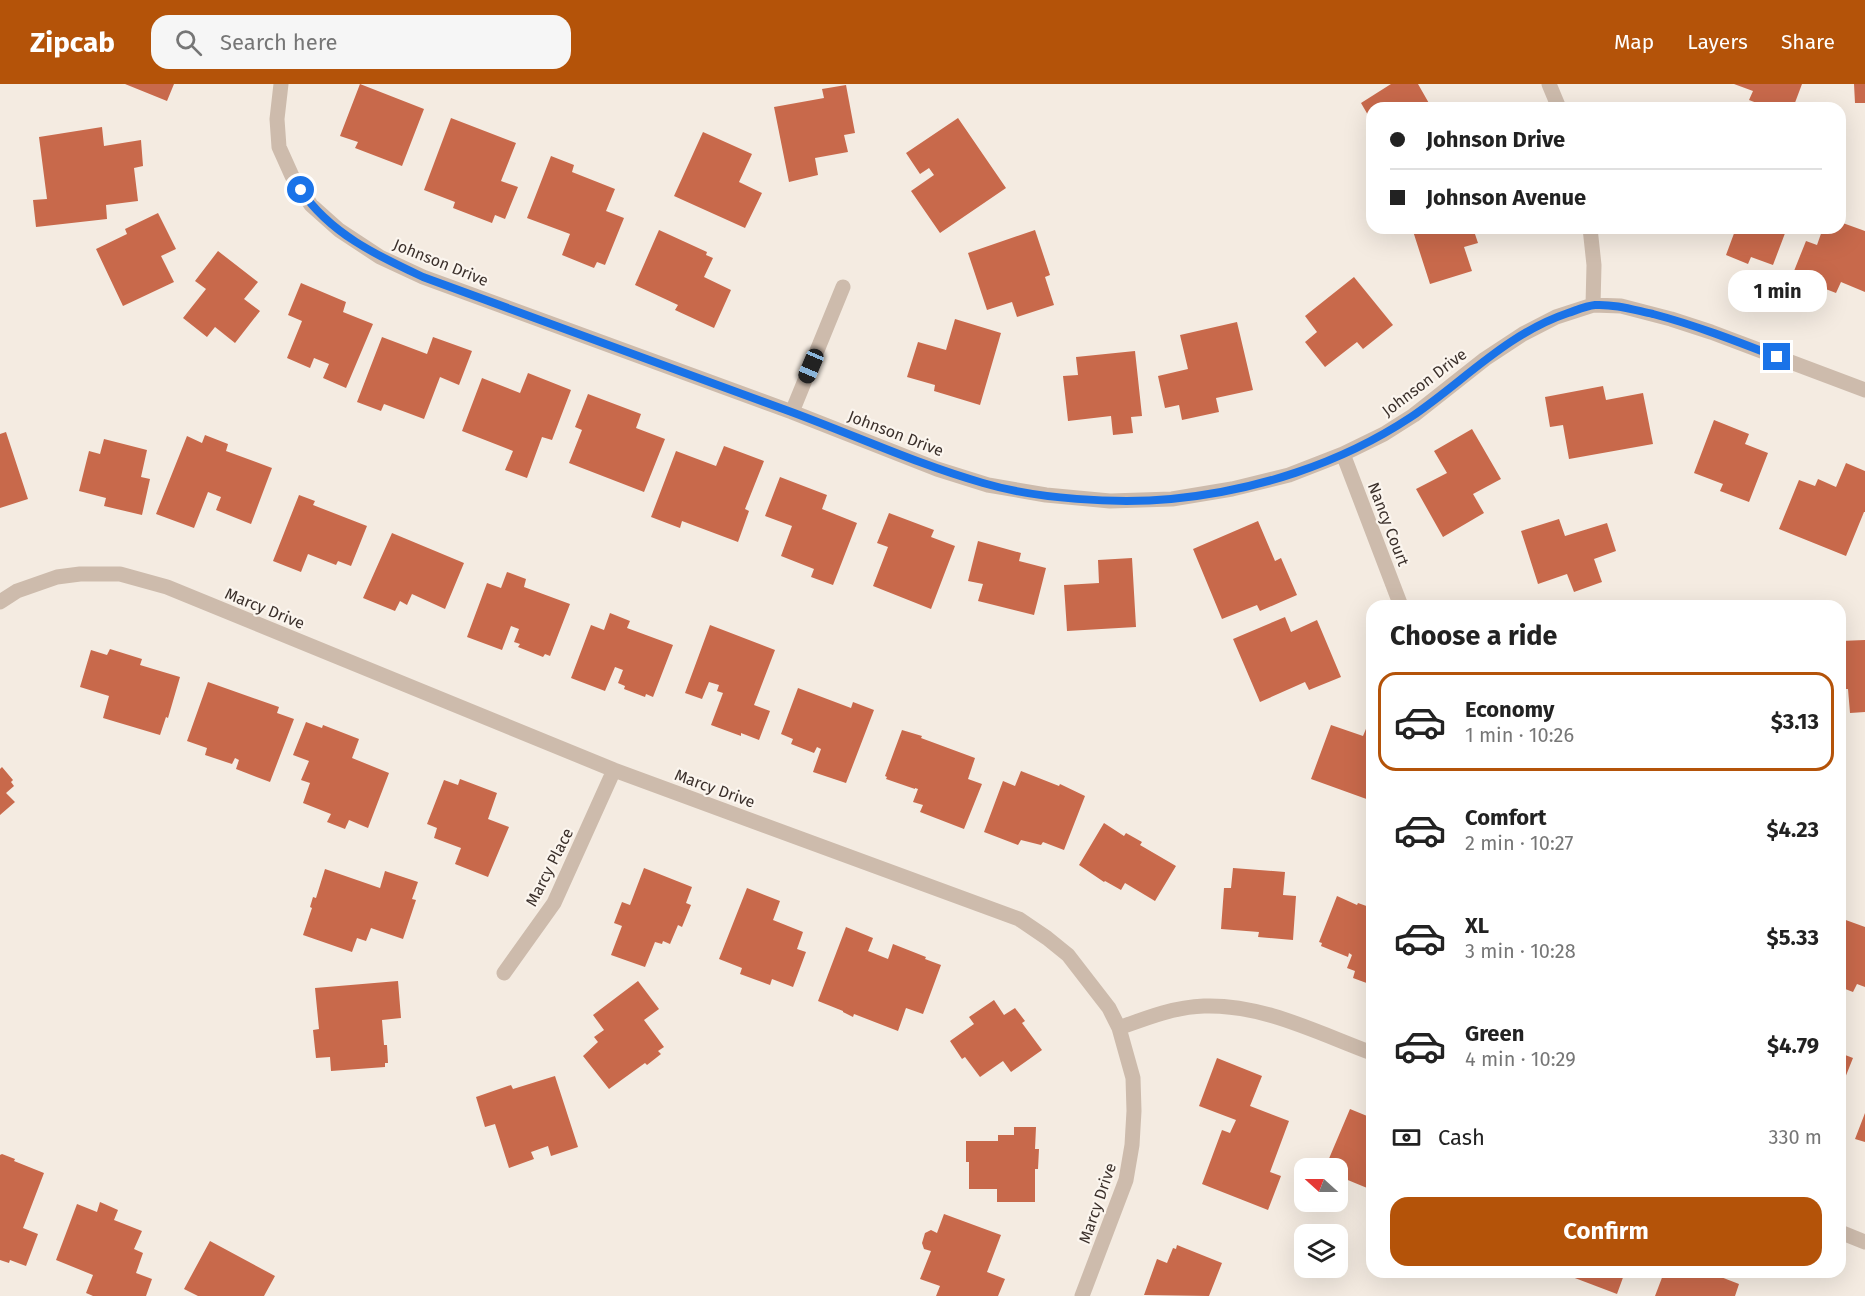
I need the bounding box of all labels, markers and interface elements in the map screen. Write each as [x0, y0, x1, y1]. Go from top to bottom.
search box [151, 15, 571, 69]
text: Zipcab [30, 26, 115, 59]
icon: search [172, 26, 205, 59]
text: Search here [220, 29, 338, 56]
text: Map [1614, 29, 1654, 55]
text: Layers [1687, 29, 1748, 55]
text: Share [1781, 29, 1835, 55]
text: Johnson Drive [1426, 126, 1565, 153]
route start [287, 176, 314, 203]
text: Johnson Avenue [1426, 184, 1586, 211]
street label: Johnson Drive [390, 235, 491, 290]
callout: 1 min [1728, 270, 1826, 312]
text: 1 min [1753, 279, 1802, 303]
route end [1763, 343, 1790, 370]
street label: Johnson Drive [1378, 344, 1470, 420]
car [796, 346, 826, 386]
street label: Johnson Drive [845, 407, 946, 460]
street label: Nancy Court [1364, 480, 1413, 569]
street label: Marcy Drive [222, 584, 307, 633]
text: Choose a ride [1390, 620, 1557, 652]
icon: car [1393, 695, 1447, 749]
text: Economy [1465, 696, 1554, 723]
text: $3.13 [1771, 708, 1819, 735]
text: 1 min · 10:26 [1465, 723, 1574, 747]
street label: Marcy Drive [672, 765, 758, 812]
icon: car [1393, 803, 1447, 857]
text: Comfort [1465, 804, 1546, 831]
text: $4.23 [1767, 816, 1819, 843]
street label: Marcy Place [522, 825, 577, 909]
text: 2 min · 10:27 [1465, 831, 1573, 855]
icon: car [1393, 911, 1447, 965]
text: XL [1465, 912, 1489, 939]
text: $5.33 [1767, 924, 1819, 951]
text: 3 min · 10:28 [1465, 939, 1576, 963]
icon: car [1393, 1019, 1447, 1073]
text: Green [1465, 1020, 1524, 1047]
text: $4.79 [1767, 1032, 1819, 1059]
text: 4 min · 10:29 [1465, 1047, 1576, 1071]
icon: cash [1390, 1121, 1423, 1154]
text: Cash [1438, 1124, 1485, 1151]
text: 330 m [1768, 1125, 1822, 1149]
north arrow [1294, 1158, 1348, 1212]
map controls [1294, 1158, 1348, 1278]
street label: Marcy Drive [1075, 1160, 1120, 1246]
button: Confirm [1390, 1197, 1822, 1266]
button: layers [1294, 1224, 1348, 1278]

